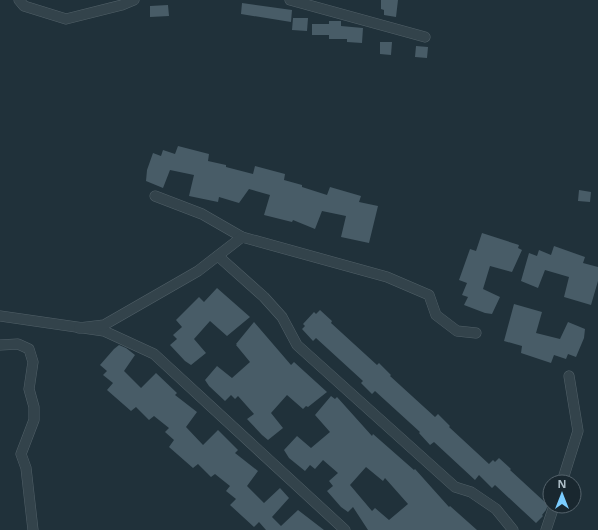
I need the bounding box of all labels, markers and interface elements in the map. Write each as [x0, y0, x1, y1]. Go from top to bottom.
north arrow [542, 474, 582, 514]
text: N [558, 476, 566, 491]

